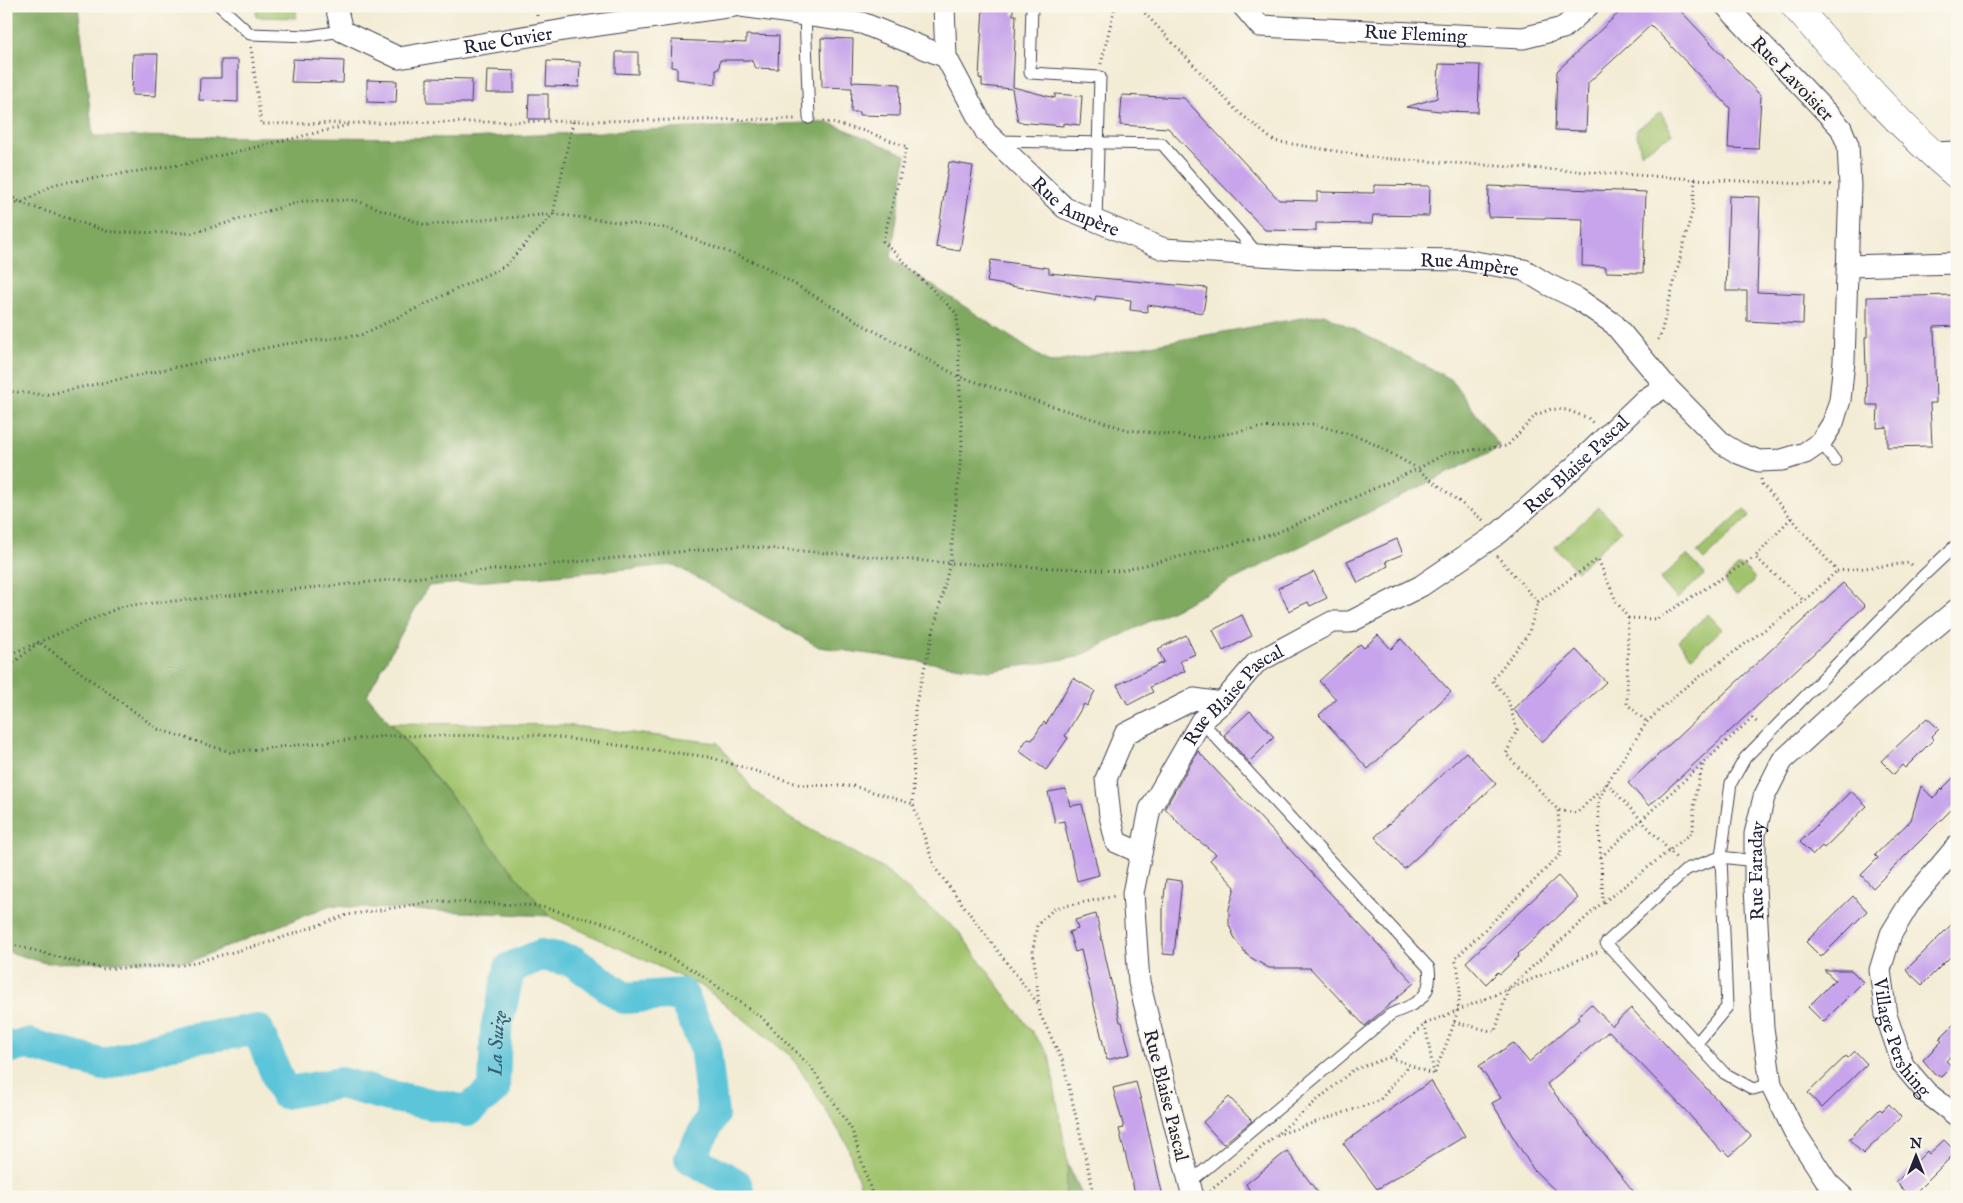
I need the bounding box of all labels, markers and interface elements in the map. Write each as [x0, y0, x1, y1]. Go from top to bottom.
street label: Rue Fleming [1363, 21, 1468, 49]
street label: Rue Cuvier [462, 22, 554, 61]
street label: Rue Lavoisier [1745, 32, 1838, 127]
street label: Rue Ampère [1025, 172, 1123, 243]
street label: Rue Ampère [1420, 249, 1521, 283]
street label: Rue Blaise Pascal [1519, 410, 1636, 520]
street label: Rue Blaise Pascal [1179, 640, 1289, 750]
street label: Rue Faraday [1745, 818, 1772, 921]
street label: Village Pershing [1867, 976, 1936, 1103]
water label: La Suize [483, 1008, 514, 1077]
street label: Rue Blaise Pascal [1137, 1027, 1193, 1165]
north arrow [1890, 1130, 1940, 1180]
text: N [1909, 1135, 1922, 1153]

